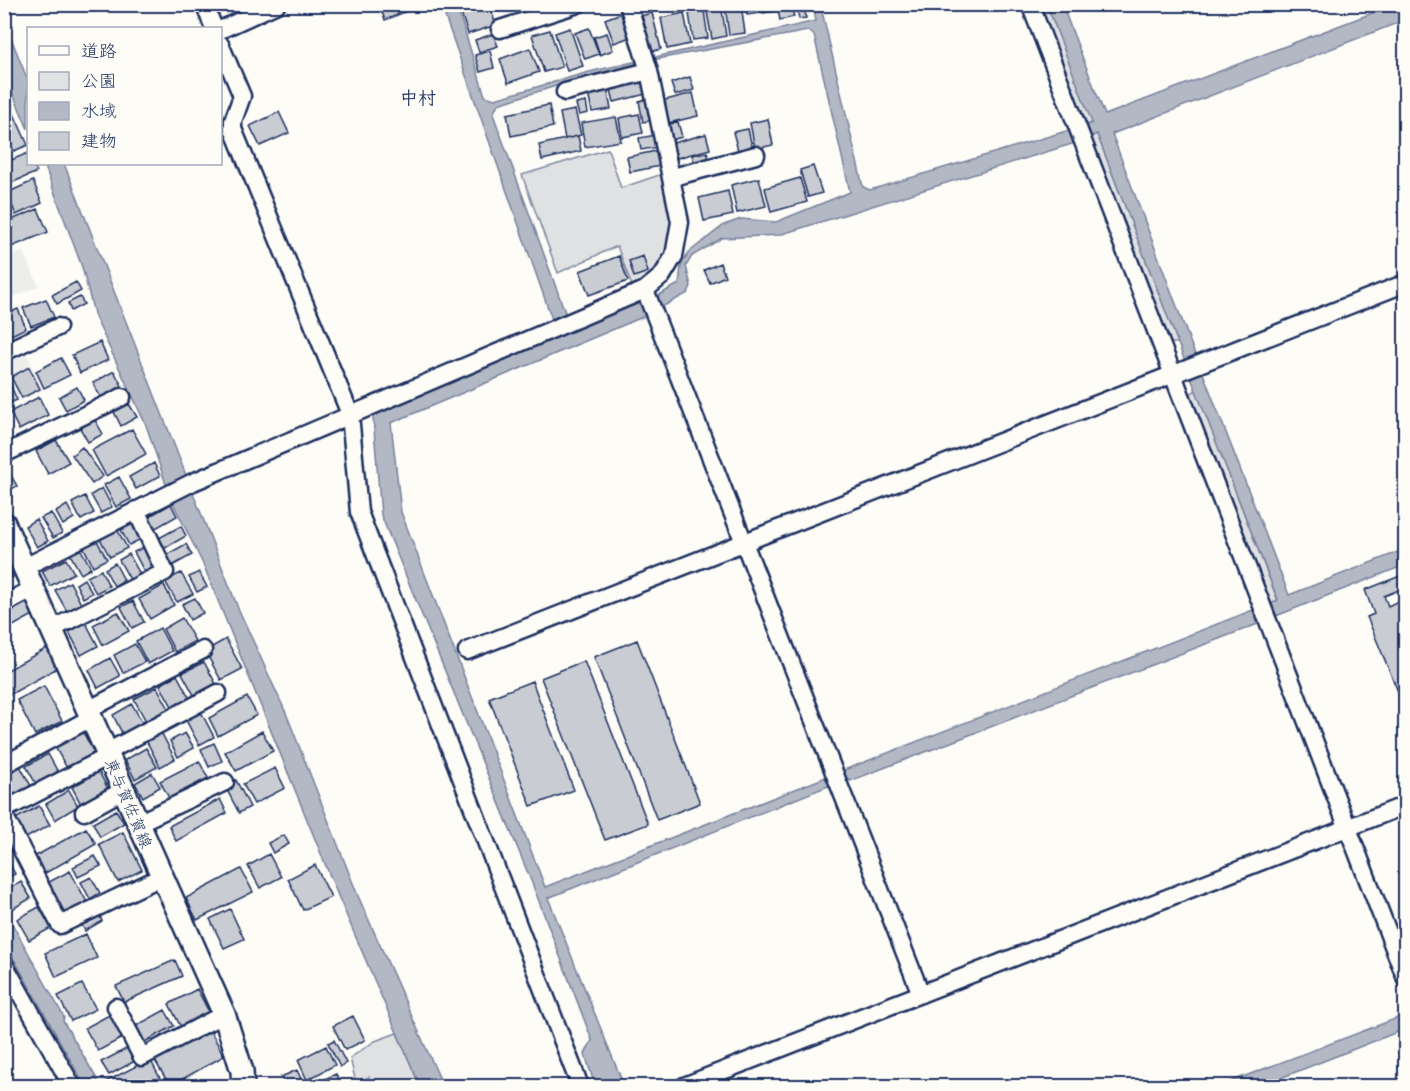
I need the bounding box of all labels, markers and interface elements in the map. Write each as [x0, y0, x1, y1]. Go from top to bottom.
legend [27, 27, 222, 165]
text: 道路 [81, 39, 117, 62]
text: 公園 [81, 69, 117, 92]
district label: 中村 [400, 86, 436, 109]
text: 水域 [81, 99, 117, 122]
text: 建物 [81, 129, 117, 152]
street label: 東与賀佐賀線 [101, 755, 157, 851]

